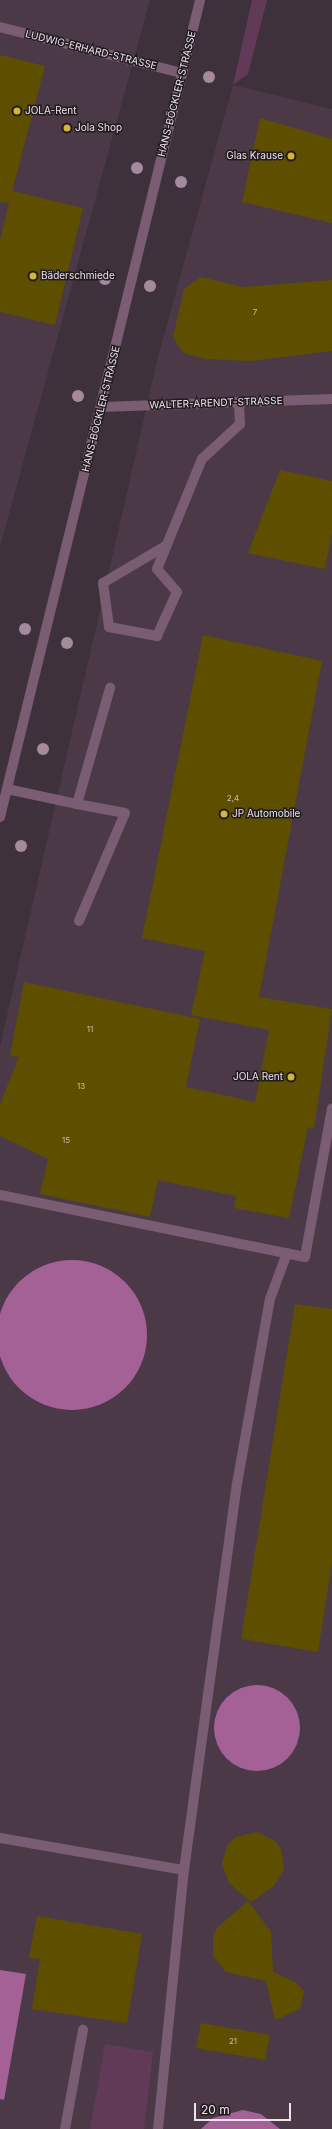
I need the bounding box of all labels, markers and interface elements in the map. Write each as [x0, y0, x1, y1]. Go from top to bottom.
street label: LUDWIG-ERHARD-STRASSE [24, 28, 158, 72]
street label: HANS-BÖCKLER-STRASSE [156, 30, 198, 158]
place label: JOLA-Rent [25, 105, 76, 117]
marker: JOLA-Rent [12, 106, 22, 116]
place label: Jola Shop [75, 122, 122, 134]
marker: Jola Shop [62, 123, 72, 133]
place label: Glas Krause [226, 150, 283, 162]
marker: Glas Krause [286, 151, 296, 161]
place label: Bäderschmiede [41, 270, 115, 282]
marker: Bäderschmiede [28, 271, 38, 281]
house number: 7 [253, 308, 257, 318]
street label: HANS-BÖCKLER-STRASSE [80, 345, 122, 473]
street label: WALTER-ARENDT-STRASSE [149, 395, 283, 411]
house number: 2,4 [227, 794, 239, 804]
place label: JP Automobile [232, 808, 300, 820]
marker: JP Automobile [219, 809, 229, 819]
house number: 11 [87, 1025, 93, 1035]
place label: JOLA Rent [233, 1071, 283, 1083]
marker: JOLA Rent [286, 1072, 296, 1082]
house number: 13 [77, 1082, 85, 1092]
house number: 15 [62, 1136, 70, 1146]
house number: 21 [229, 2037, 237, 2047]
scale bar [196, 2095, 293, 2121]
text: 20 m [201, 2102, 230, 2117]

